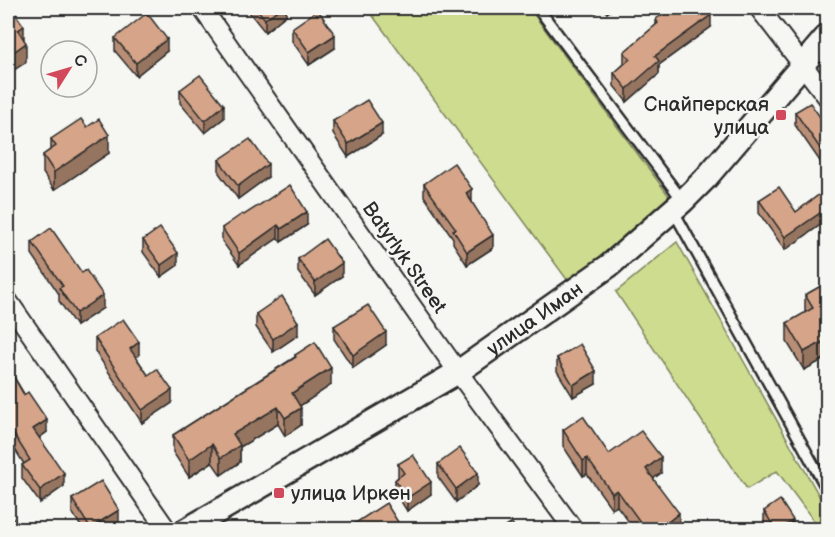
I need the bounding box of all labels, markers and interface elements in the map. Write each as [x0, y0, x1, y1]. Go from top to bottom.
north arrow [39, 39, 99, 99]
text: С [69, 51, 91, 71]
place label: Снайперская улица [644, 93, 769, 140]
marker: Снайперская улица [774, 108, 788, 122]
street label: Batyrlyk Street [357, 197, 451, 318]
street label: улица Иман [482, 277, 588, 361]
place label: улица Иркен [291, 482, 411, 506]
marker: улица Иркен [272, 486, 286, 500]

